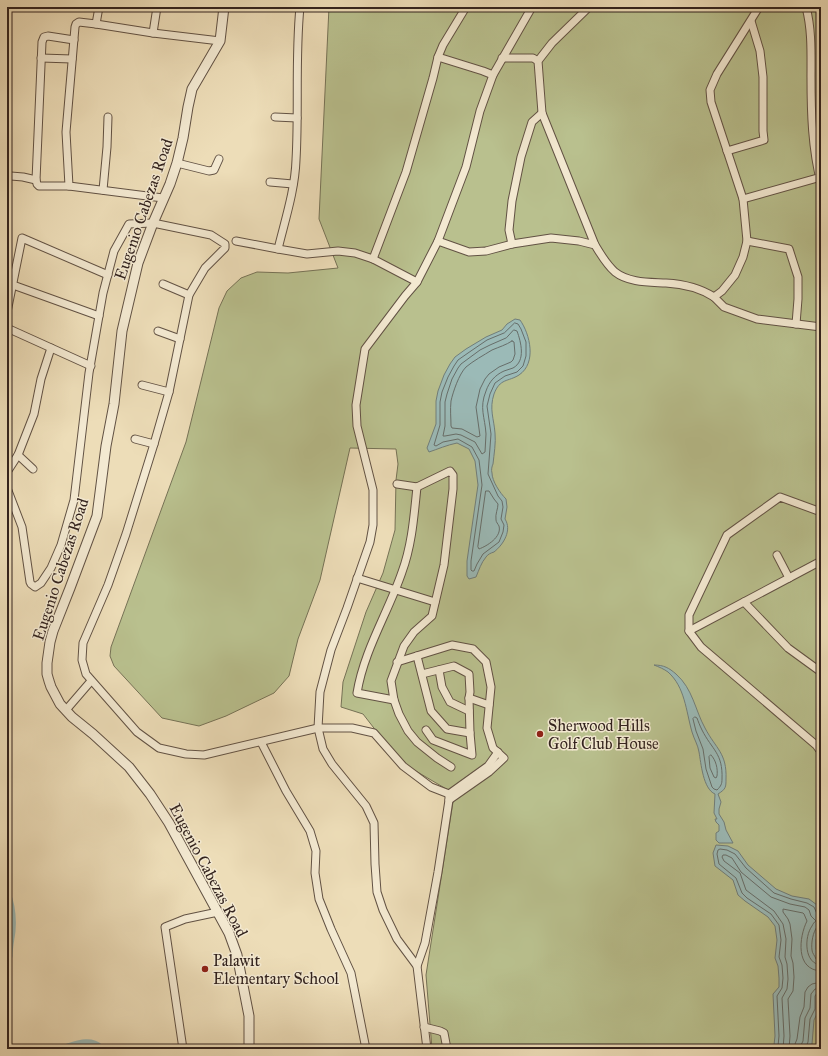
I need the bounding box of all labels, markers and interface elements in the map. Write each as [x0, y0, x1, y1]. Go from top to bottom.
street label: Eugenio Cabezas Road [110, 136, 178, 283]
street label: Eugenio Cabezas Road [29, 496, 93, 643]
place label: Sherwood Hills Golf Club House [548, 716, 659, 753]
marker: Sherwood Hills Golf Club House [535, 729, 545, 739]
street label: Eugenio Cabezas Road [164, 800, 252, 941]
place label: Palawit Elementary School [213, 951, 339, 988]
marker: Palawit Elementary School [200, 964, 210, 974]

